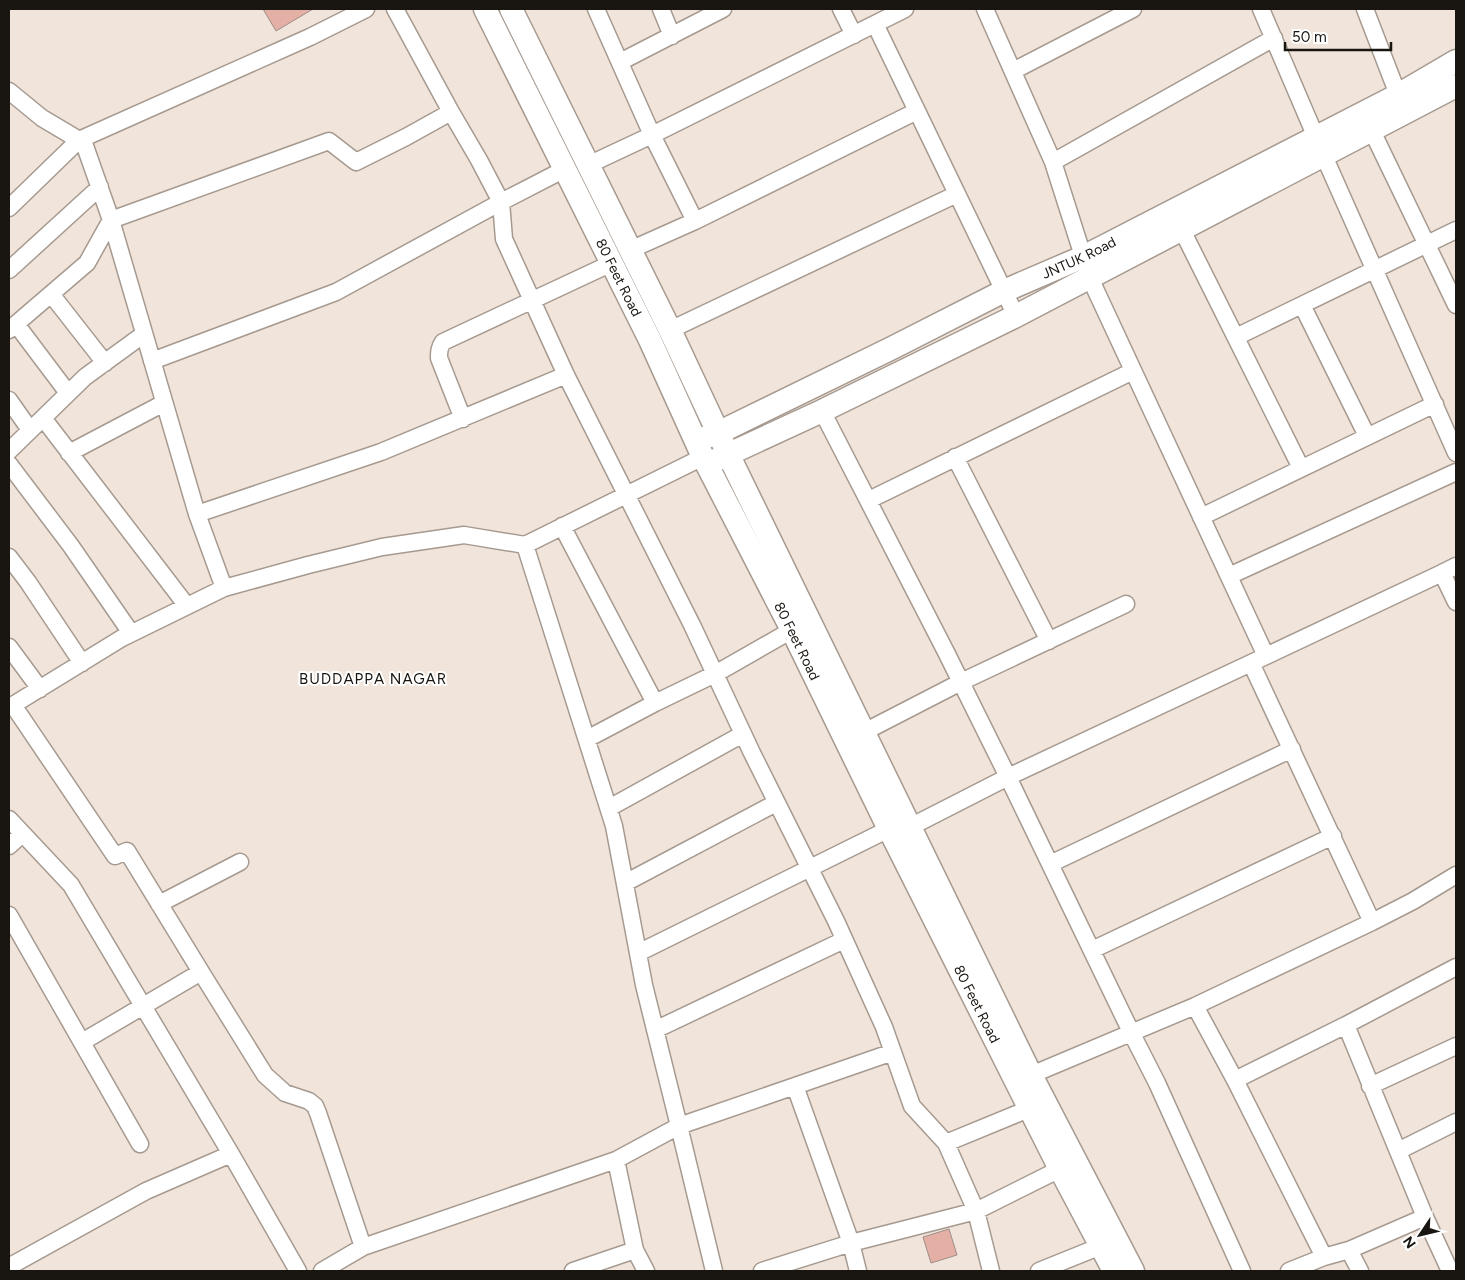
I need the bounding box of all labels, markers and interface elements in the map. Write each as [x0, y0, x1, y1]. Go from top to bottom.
scale bar [1285, 20, 1391, 52]
text: 50 m [1292, 28, 1327, 46]
street label: JNTUK Road [1039, 233, 1119, 282]
street label: 80 Feet Road [592, 236, 645, 319]
street label: 80 Feet Road [771, 599, 824, 683]
district label: BUDDAPPA NAGAR [299, 670, 447, 688]
street label: 80 Feet Road [950, 962, 1004, 1046]
north arrow [1395, 1210, 1445, 1260]
text: N [1400, 1233, 1420, 1251]

